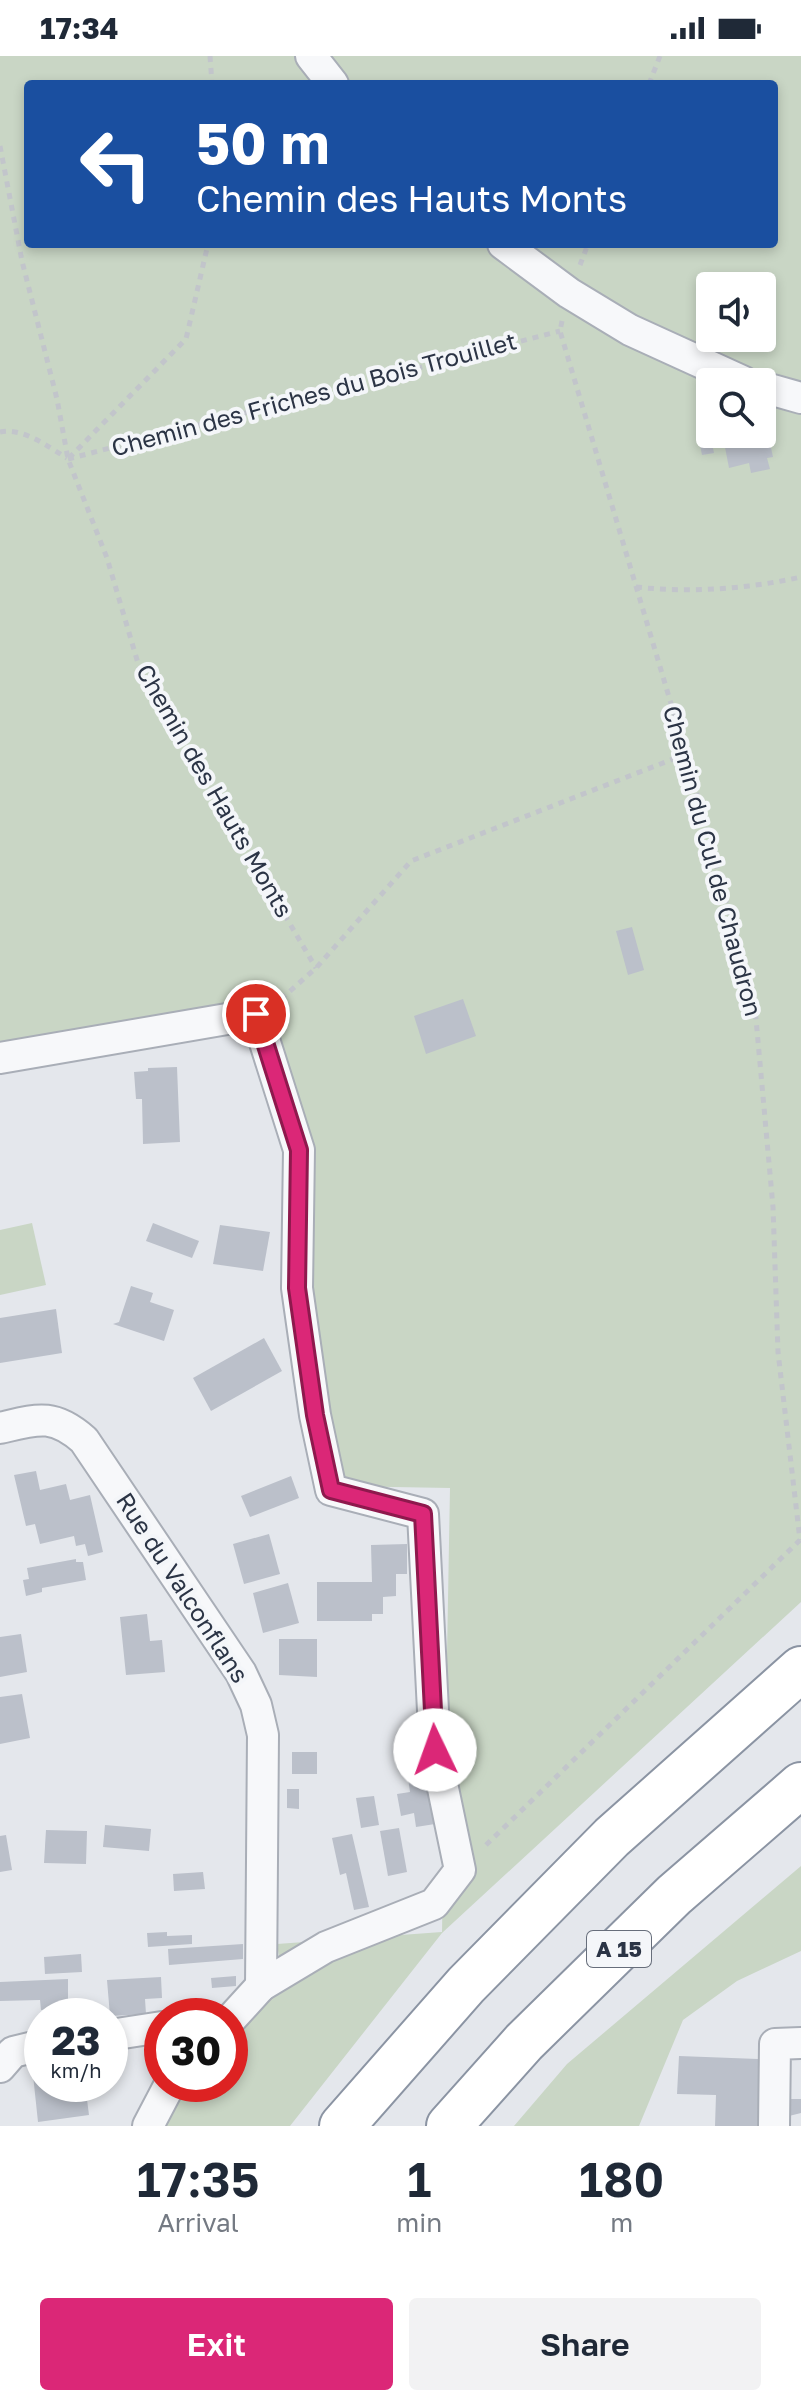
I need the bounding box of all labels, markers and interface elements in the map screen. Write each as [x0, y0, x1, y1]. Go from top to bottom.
text: 17:34 [40, 10, 118, 46]
text: 50 m [196, 109, 330, 176]
icon: left [64, 112, 168, 216]
text: Chemin des Hauts Monts [196, 177, 627, 220]
map controls [696, 272, 776, 448]
button: sound [696, 272, 776, 352]
street label: Chemin des Friches du Bois Trouillet [108, 325, 519, 462]
button: search [696, 368, 776, 448]
street label: Chemin des Hauts Monts [131, 659, 300, 922]
street label: Chemin du Cul de Chaudron [658, 702, 769, 1019]
pin [222, 980, 290, 1048]
icon: arrive [234, 992, 278, 1036]
street label: Rue du Valconflans [111, 1487, 256, 1688]
position arrow [393, 1708, 477, 1792]
road number: A 15 [587, 1931, 651, 1967]
speed limit sign: 30 [144, 1998, 248, 2102]
text: 23 [52, 2016, 100, 2064]
text: km/h [51, 2058, 101, 2082]
text: 17:35 [137, 2150, 260, 2208]
text: 1 [407, 2150, 431, 2208]
text: 180 [579, 2150, 664, 2208]
text: Arrival [157, 2207, 239, 2238]
text: min [396, 2207, 442, 2238]
text: m [610, 2207, 633, 2238]
button: Exit [40, 2298, 393, 2390]
button: Share [409, 2298, 761, 2390]

